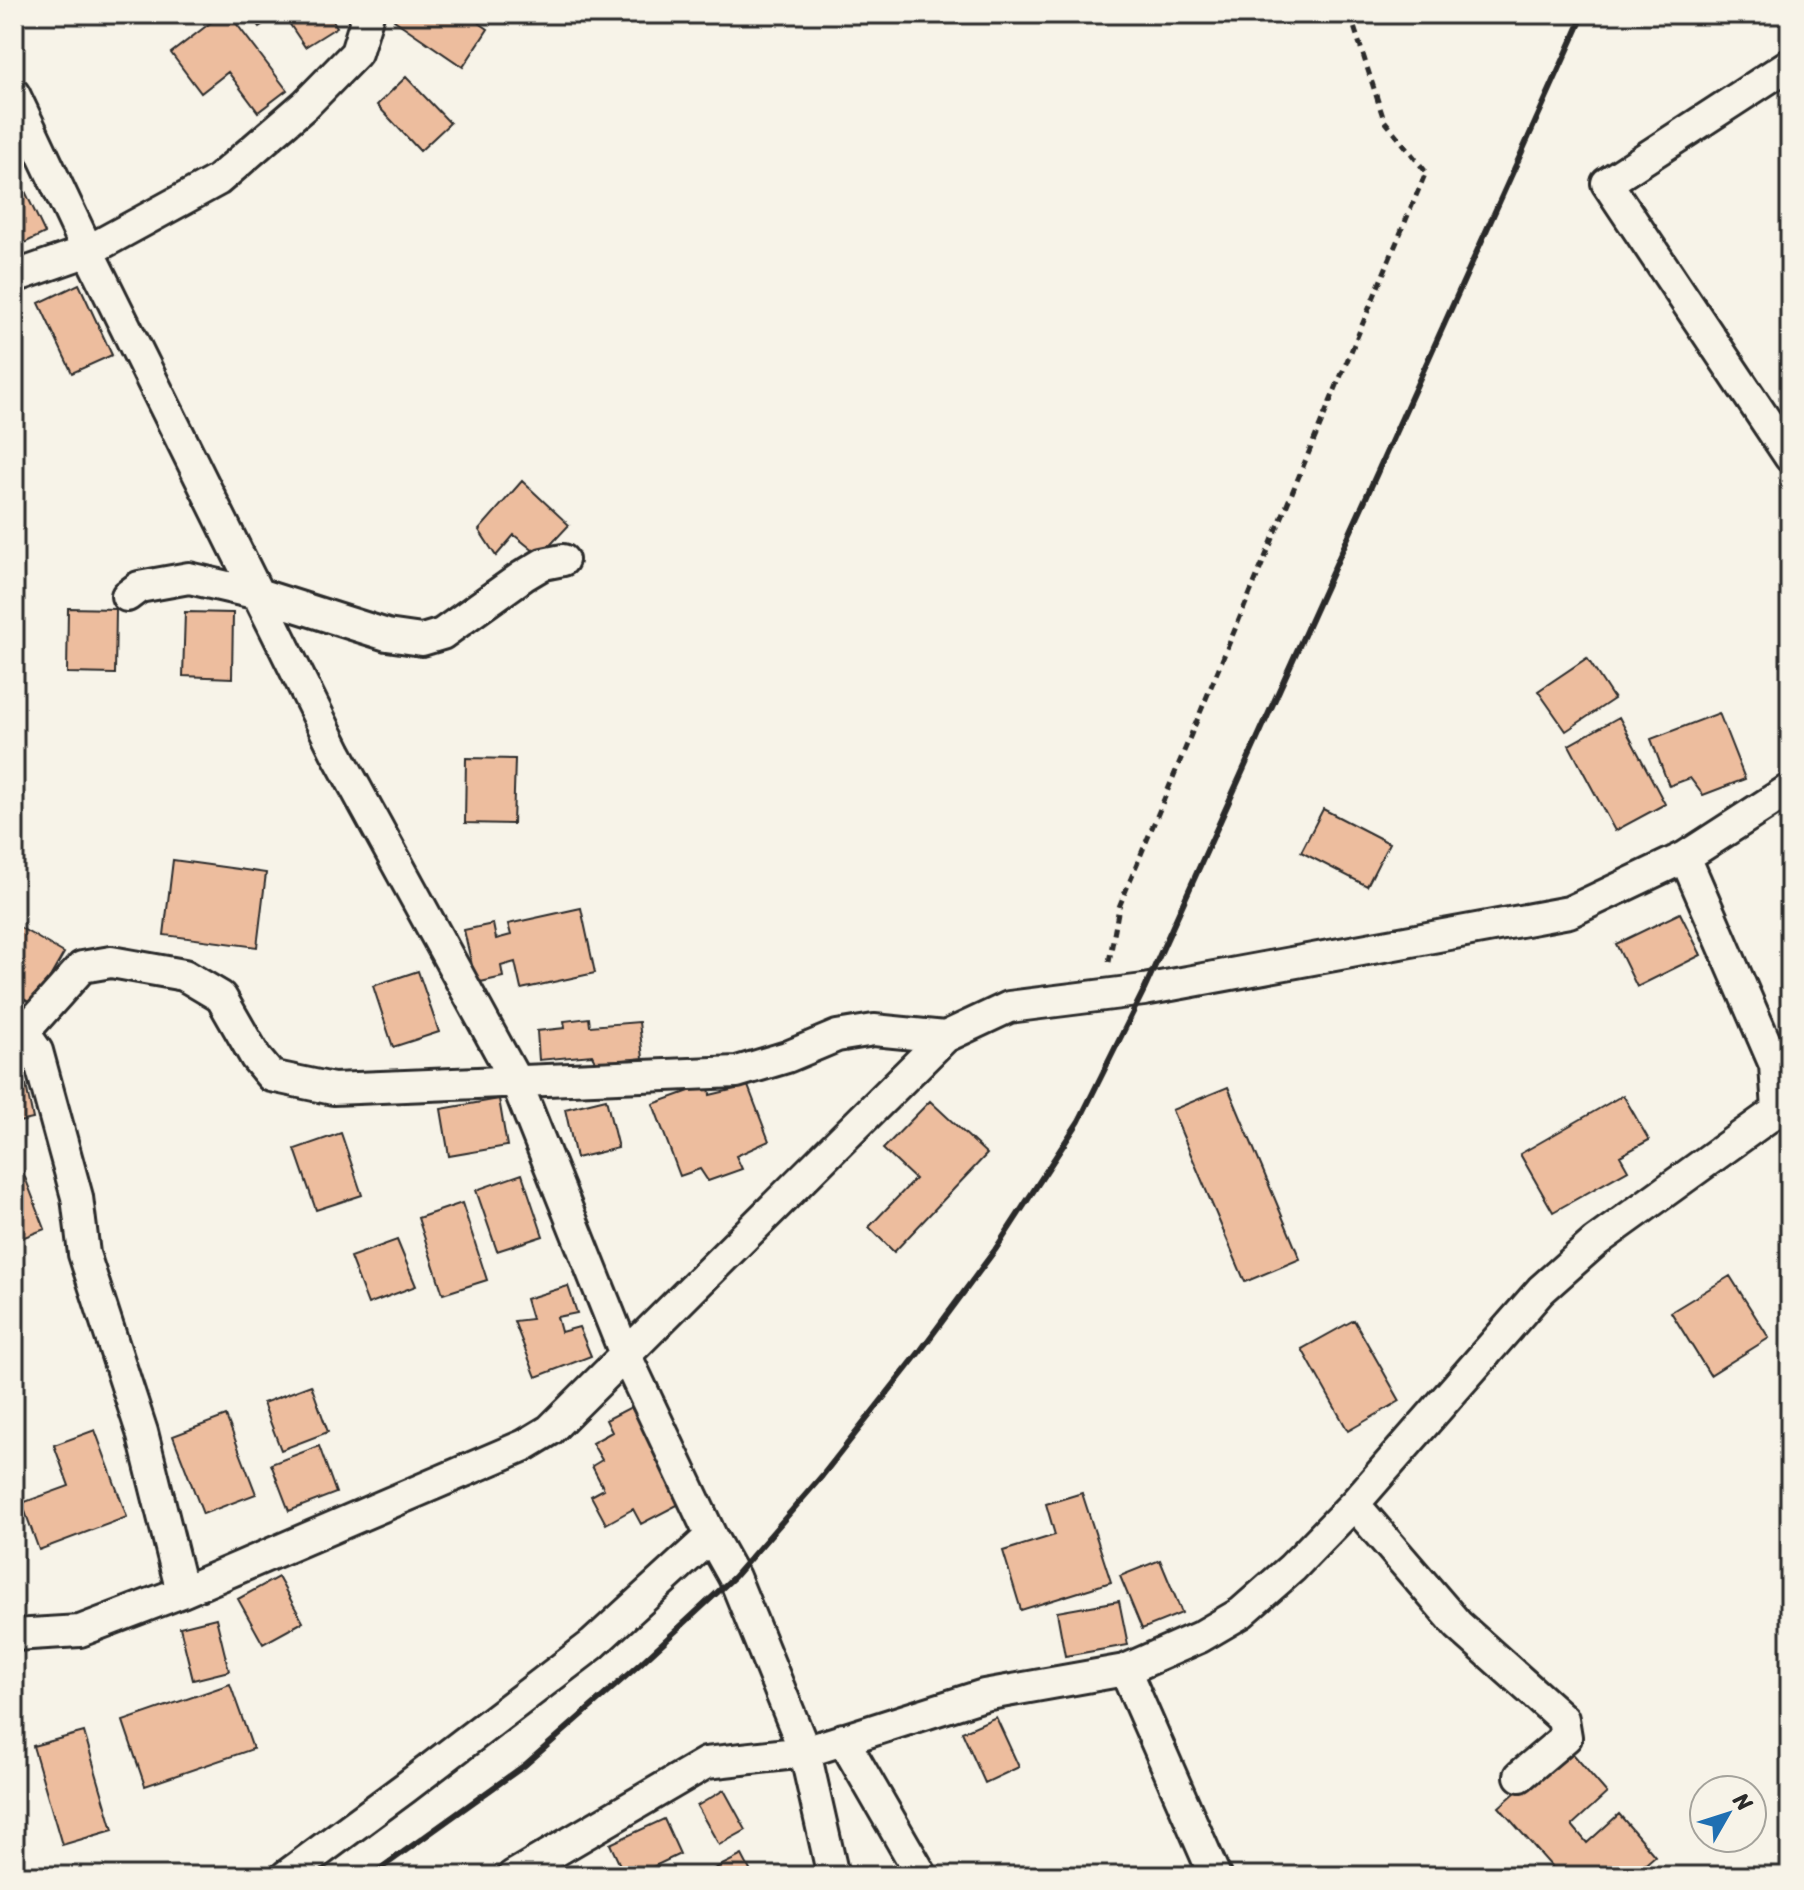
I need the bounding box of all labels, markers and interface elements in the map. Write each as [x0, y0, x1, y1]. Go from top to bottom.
north arrow [1688, 1774, 1768, 1854]
text: N [1723, 1783, 1764, 1821]

